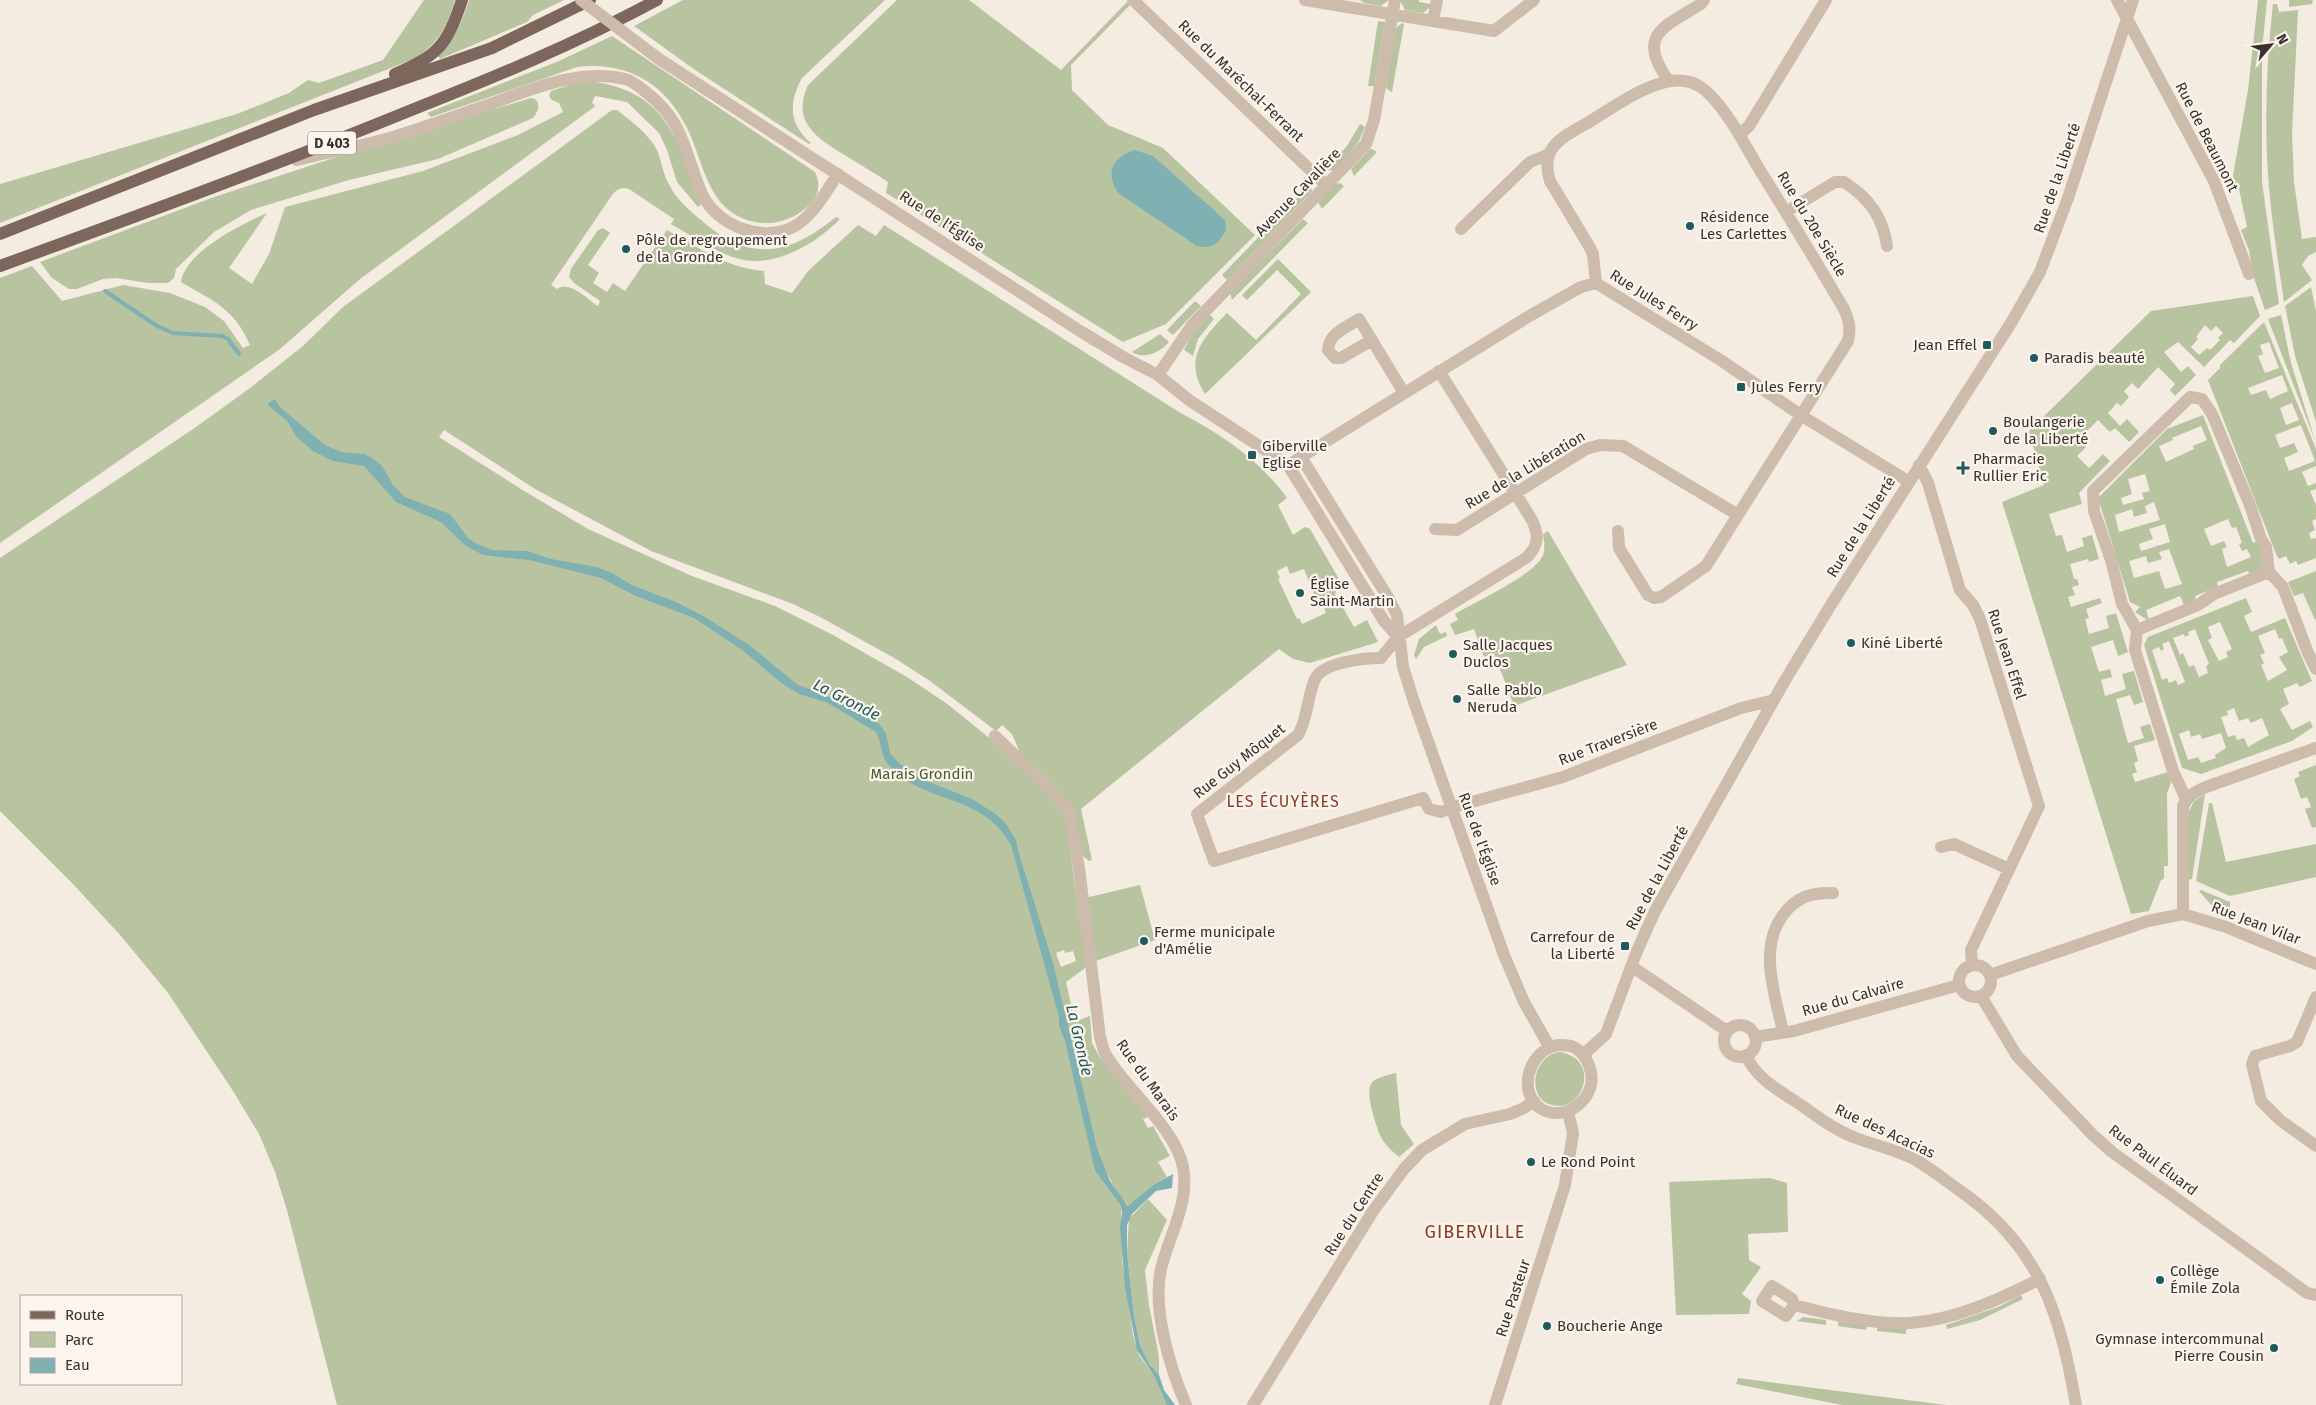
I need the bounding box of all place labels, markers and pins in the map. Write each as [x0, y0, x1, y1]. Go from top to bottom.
place label: Résidence Les Carlettes [1700, 208, 1787, 243]
marker: Résidence Les Carlettes [1684, 220, 1696, 232]
place label: Pôle de regroupement de la Gronde [636, 231, 788, 266]
marker: Pôle de regroupement de la Gronde [620, 243, 632, 255]
place label: Jean Effel [1913, 336, 1978, 354]
marker: Jean Effel [1981, 339, 1993, 351]
place label: Paradis beauté [2044, 349, 2145, 367]
marker: Paradis beauté [2028, 352, 2040, 364]
place label: Jules Ferry [1751, 378, 1822, 396]
marker: Jules Ferry [1735, 381, 1747, 393]
place label: Boulangerie de la Liberté [2003, 413, 2089, 448]
marker: Boulangerie de la Liberté [1987, 425, 1999, 437]
place label: Giberville Eglise [1262, 437, 1327, 472]
marker: Giberville Eglise [1246, 449, 1258, 461]
place label: Pharmacie Rullier Eric [1973, 450, 2047, 485]
marker: Pharmacie Rullier Eric [1957, 462, 1969, 474]
place label: Église Saint-Martin [1310, 575, 1394, 610]
marker: Église Saint-Martin [1294, 587, 1306, 599]
place label: Kiné Liberté [1861, 634, 1943, 652]
place label: Salle Jacques Duclos [1463, 636, 1553, 671]
marker: Kiné Liberté [1845, 637, 1857, 649]
marker: Salle Jacques Duclos [1447, 648, 1459, 660]
place label: Salle Pablo Neruda [1467, 681, 1542, 716]
marker: Salle Pablo Neruda [1451, 693, 1463, 705]
place label: Ferme municipale d'Amélie [1154, 923, 1275, 958]
place label: Carrefour de la Liberté [1530, 928, 1615, 963]
marker: Ferme municipale d'Amélie [1138, 935, 1150, 947]
marker: Carrefour de la Liberté [1619, 940, 1631, 952]
place label: Le Rond Point [1541, 1153, 1636, 1171]
marker: Le Rond Point [1525, 1156, 1537, 1168]
place label: Collège Émile Zola [2170, 1262, 2240, 1297]
marker: Collège Émile Zola [2154, 1274, 2166, 1286]
place label: Boucherie Ange [1557, 1317, 1663, 1335]
marker: Boucherie Ange [1541, 1320, 1553, 1332]
place label: Gymnase intercommunal Pierre Cousin [2095, 1330, 2265, 1365]
marker: Gymnase intercommunal Pierre Cousin [2268, 1342, 2280, 1354]

